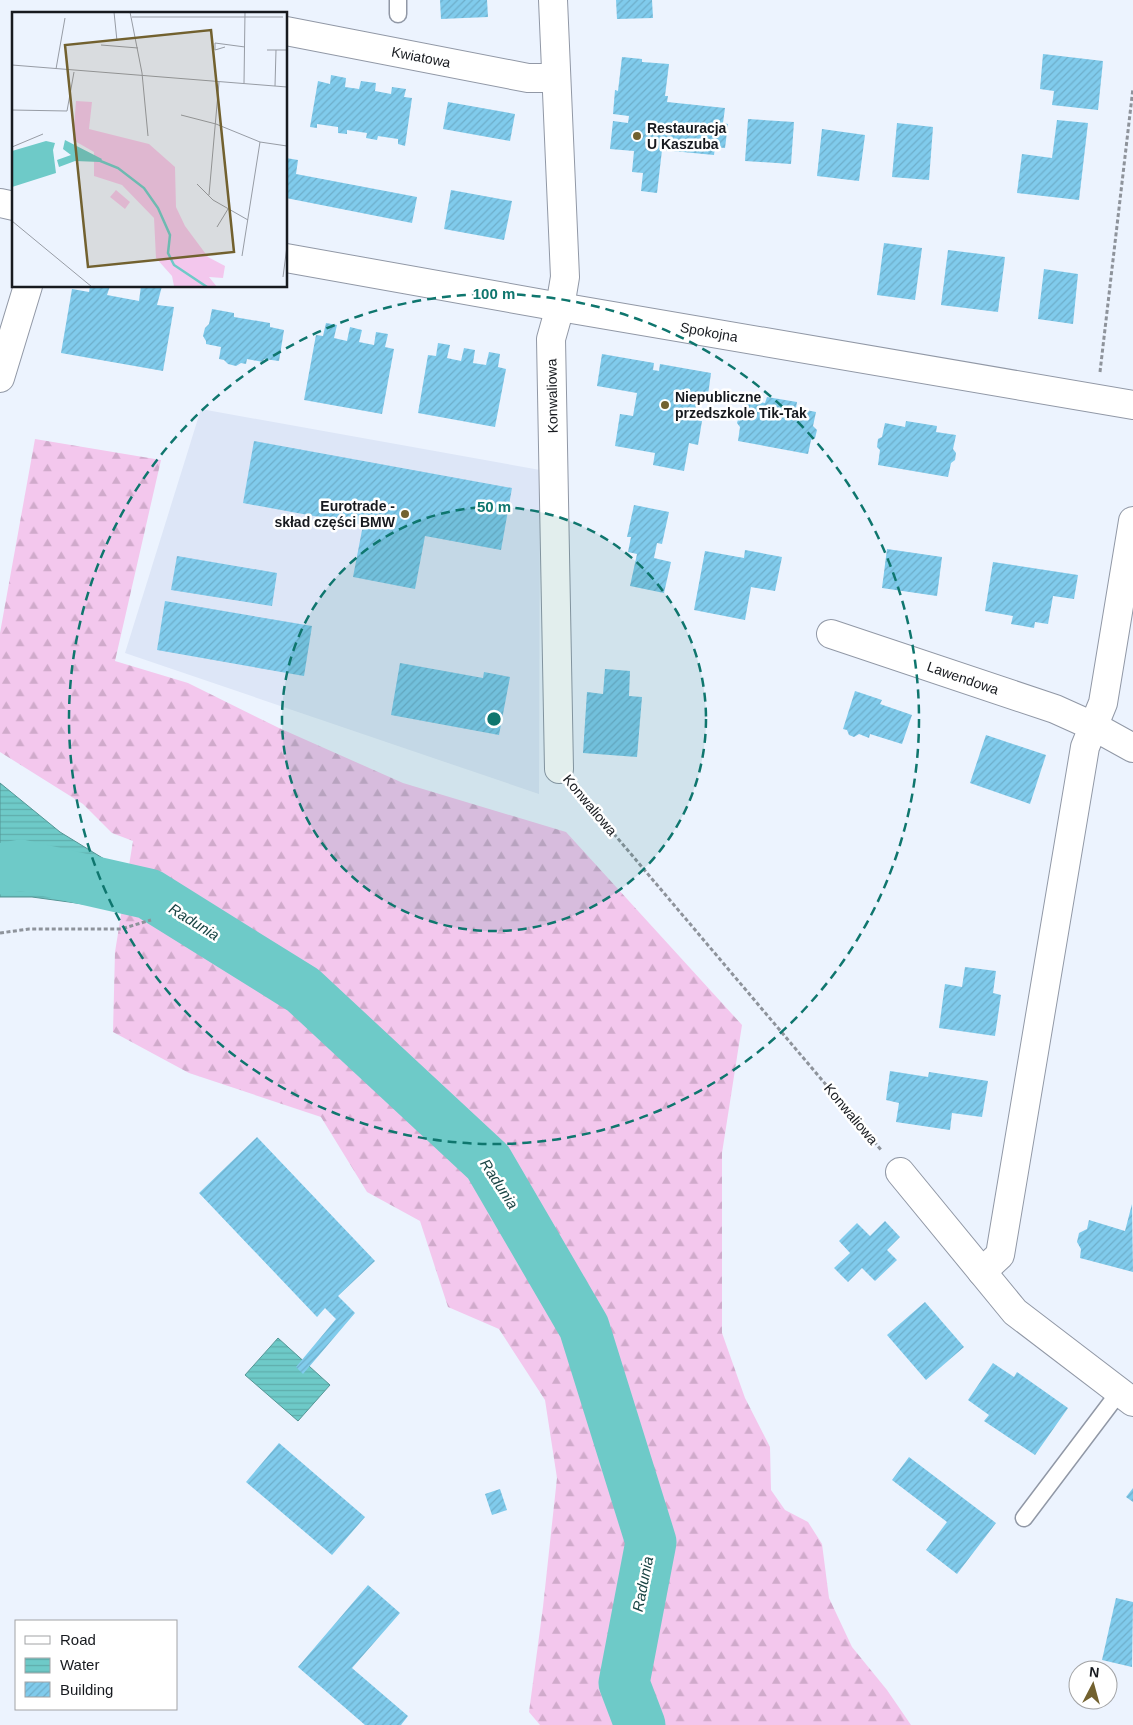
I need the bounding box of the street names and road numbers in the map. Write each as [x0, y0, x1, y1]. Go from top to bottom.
street label: Kwiatowa [390, 43, 452, 71]
street label: Spokojna [679, 319, 739, 345]
street label: Konwaliowa [543, 358, 561, 433]
street label: Lawendowa [925, 658, 1001, 698]
street label: Konwaliowa [560, 771, 620, 839]
street label: Konwaliowa [821, 1080, 881, 1148]

